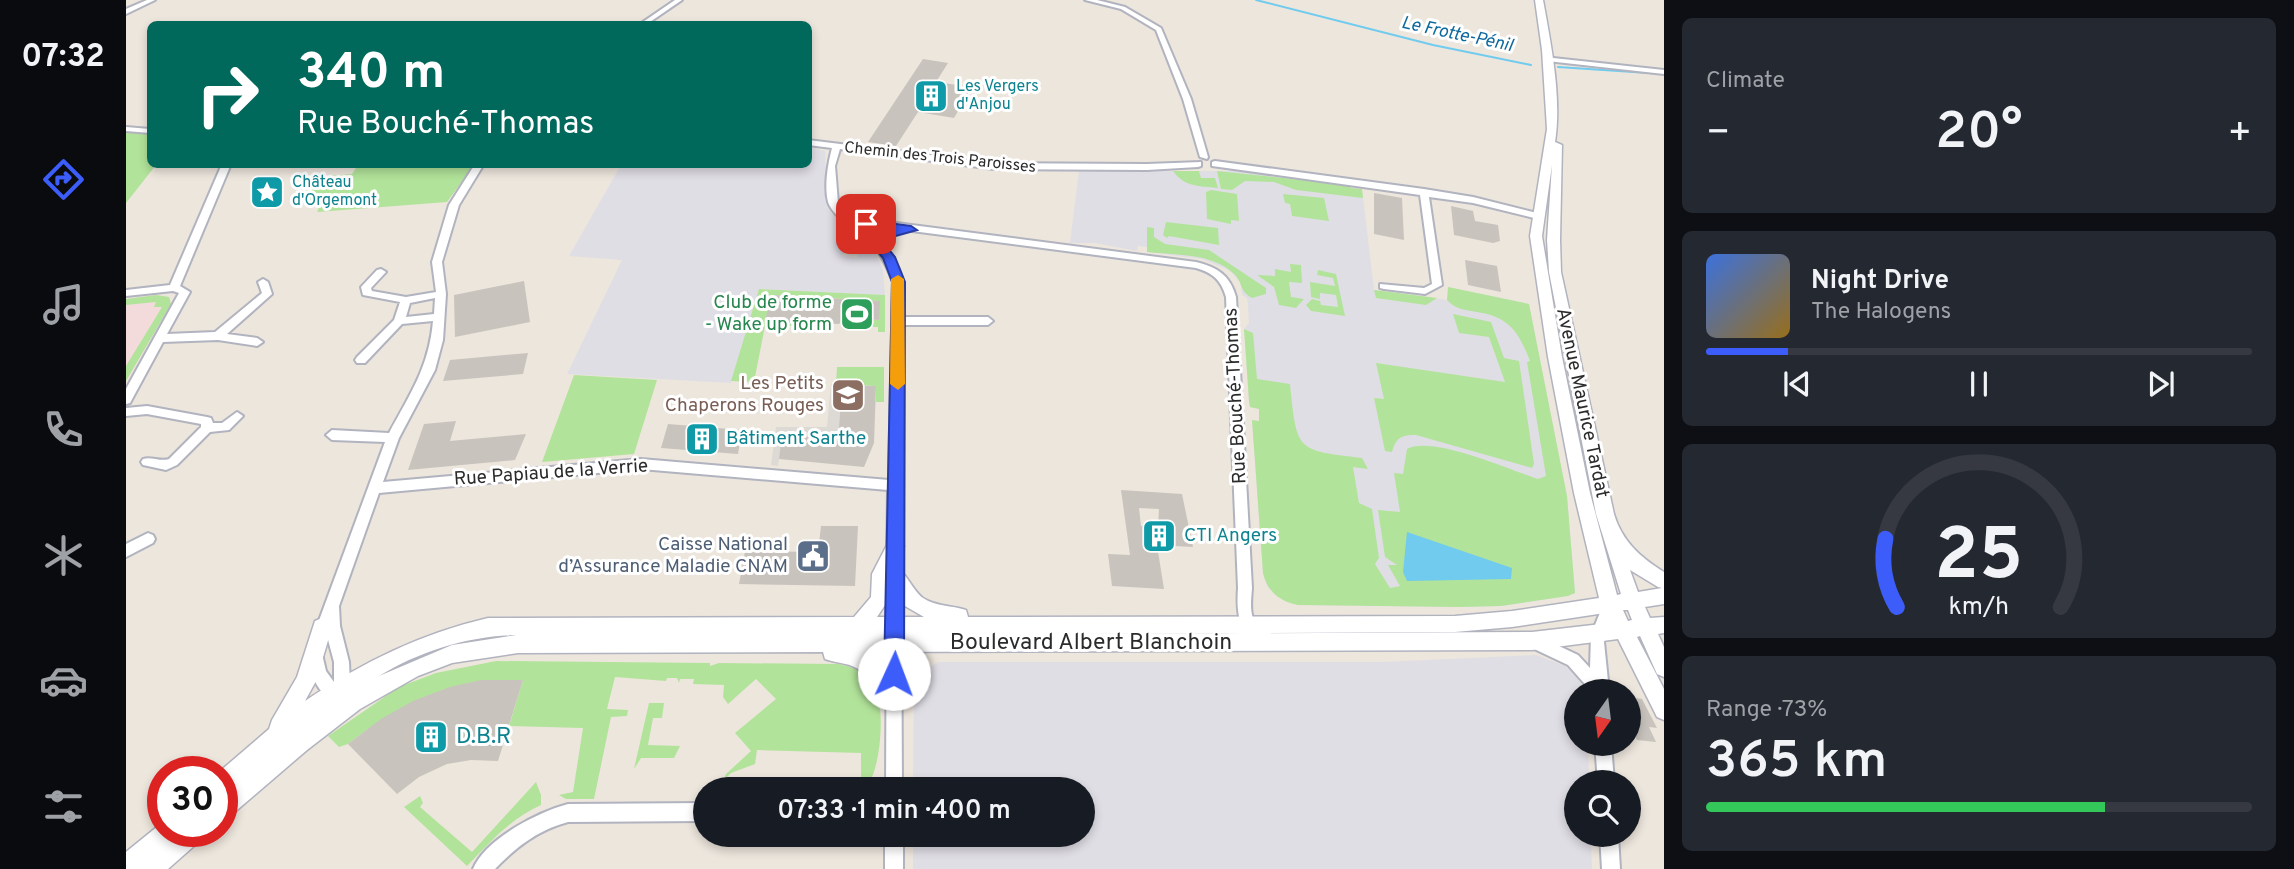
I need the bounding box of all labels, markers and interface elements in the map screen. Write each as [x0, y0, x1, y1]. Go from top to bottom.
water label: Le Frotte-Pénil [1399, 12, 1516, 58]
text: 07:32 [21, 38, 105, 78]
text: 340 m [297, 44, 445, 106]
icon: right [182, 49, 273, 140]
text: Climate [1706, 67, 1785, 96]
building icon: Les Vergers d'Anjou [912, 77, 950, 115]
place label: Les Vergers d'Anjou [956, 77, 1039, 115]
text: 20° [1935, 101, 2023, 167]
text: Rue Bouché-Thomas [297, 105, 594, 145]
text: − [1706, 110, 1731, 159]
text: + [2227, 110, 2252, 159]
street label: Chemin des Trois Paroisses [843, 138, 1037, 178]
icon: directions [39, 155, 88, 204]
place icon: Château d'Orgemont [248, 173, 286, 211]
place label: Château d'Orgemont [292, 173, 377, 211]
pin [836, 194, 896, 254]
icon: arrive [847, 205, 885, 243]
text: Night Drive [1811, 265, 1949, 298]
icon: music [39, 280, 88, 329]
place label: Club de forme - Wake up form [705, 291, 832, 337]
sports icon: Club de forme - Wake up form [838, 295, 876, 333]
text: The Halogens [1811, 298, 1951, 327]
street label: Avenue Maurice Tardat [1550, 306, 1614, 500]
street label: Rue Bouché-Thomas [1219, 307, 1253, 485]
icon: previous [1778, 365, 1816, 403]
icon: pause [1960, 365, 1998, 403]
icon: next [2142, 365, 2180, 403]
place label: Les Petits Chaperons Rouges [665, 372, 824, 418]
school or university icon: Les Petits Chaperons Rouges [829, 376, 867, 414]
icon: phone [39, 405, 88, 454]
building icon: Bâtiment Sarthe [683, 420, 721, 458]
place label: Bâtiment Sarthe [726, 427, 866, 451]
street label: Rue Papiau de la Verrie [453, 454, 649, 492]
text: 25 [1935, 513, 2024, 605]
building icon: CTI Angers [1140, 517, 1178, 555]
place label: CTI Angers [1184, 524, 1277, 548]
icon: climate [39, 531, 88, 580]
place label: Caisse National d’Assurance Maladie CNAM [558, 533, 788, 579]
public building icon: Caisse National d’Assurance Maladie CNAM [794, 537, 832, 575]
text: km/h [1949, 592, 2009, 624]
street label: Boulevard Albert Blanchoin [950, 629, 1232, 658]
position arrow [857, 637, 931, 711]
icon: car [39, 656, 88, 705]
north arrow [1564, 679, 1642, 756]
map controls [1564, 679, 1641, 847]
text: Range · 73% [1706, 696, 1827, 725]
building icon: D.B.R [412, 718, 450, 756]
place label: D.B.R [456, 723, 511, 752]
text: 365 km [1706, 730, 1887, 796]
speed limit sign: 30 [147, 756, 238, 847]
button: search [1564, 770, 1641, 847]
icon: filters [39, 782, 88, 831]
text: 07:33 · 1 min · 400 m [777, 795, 1011, 828]

